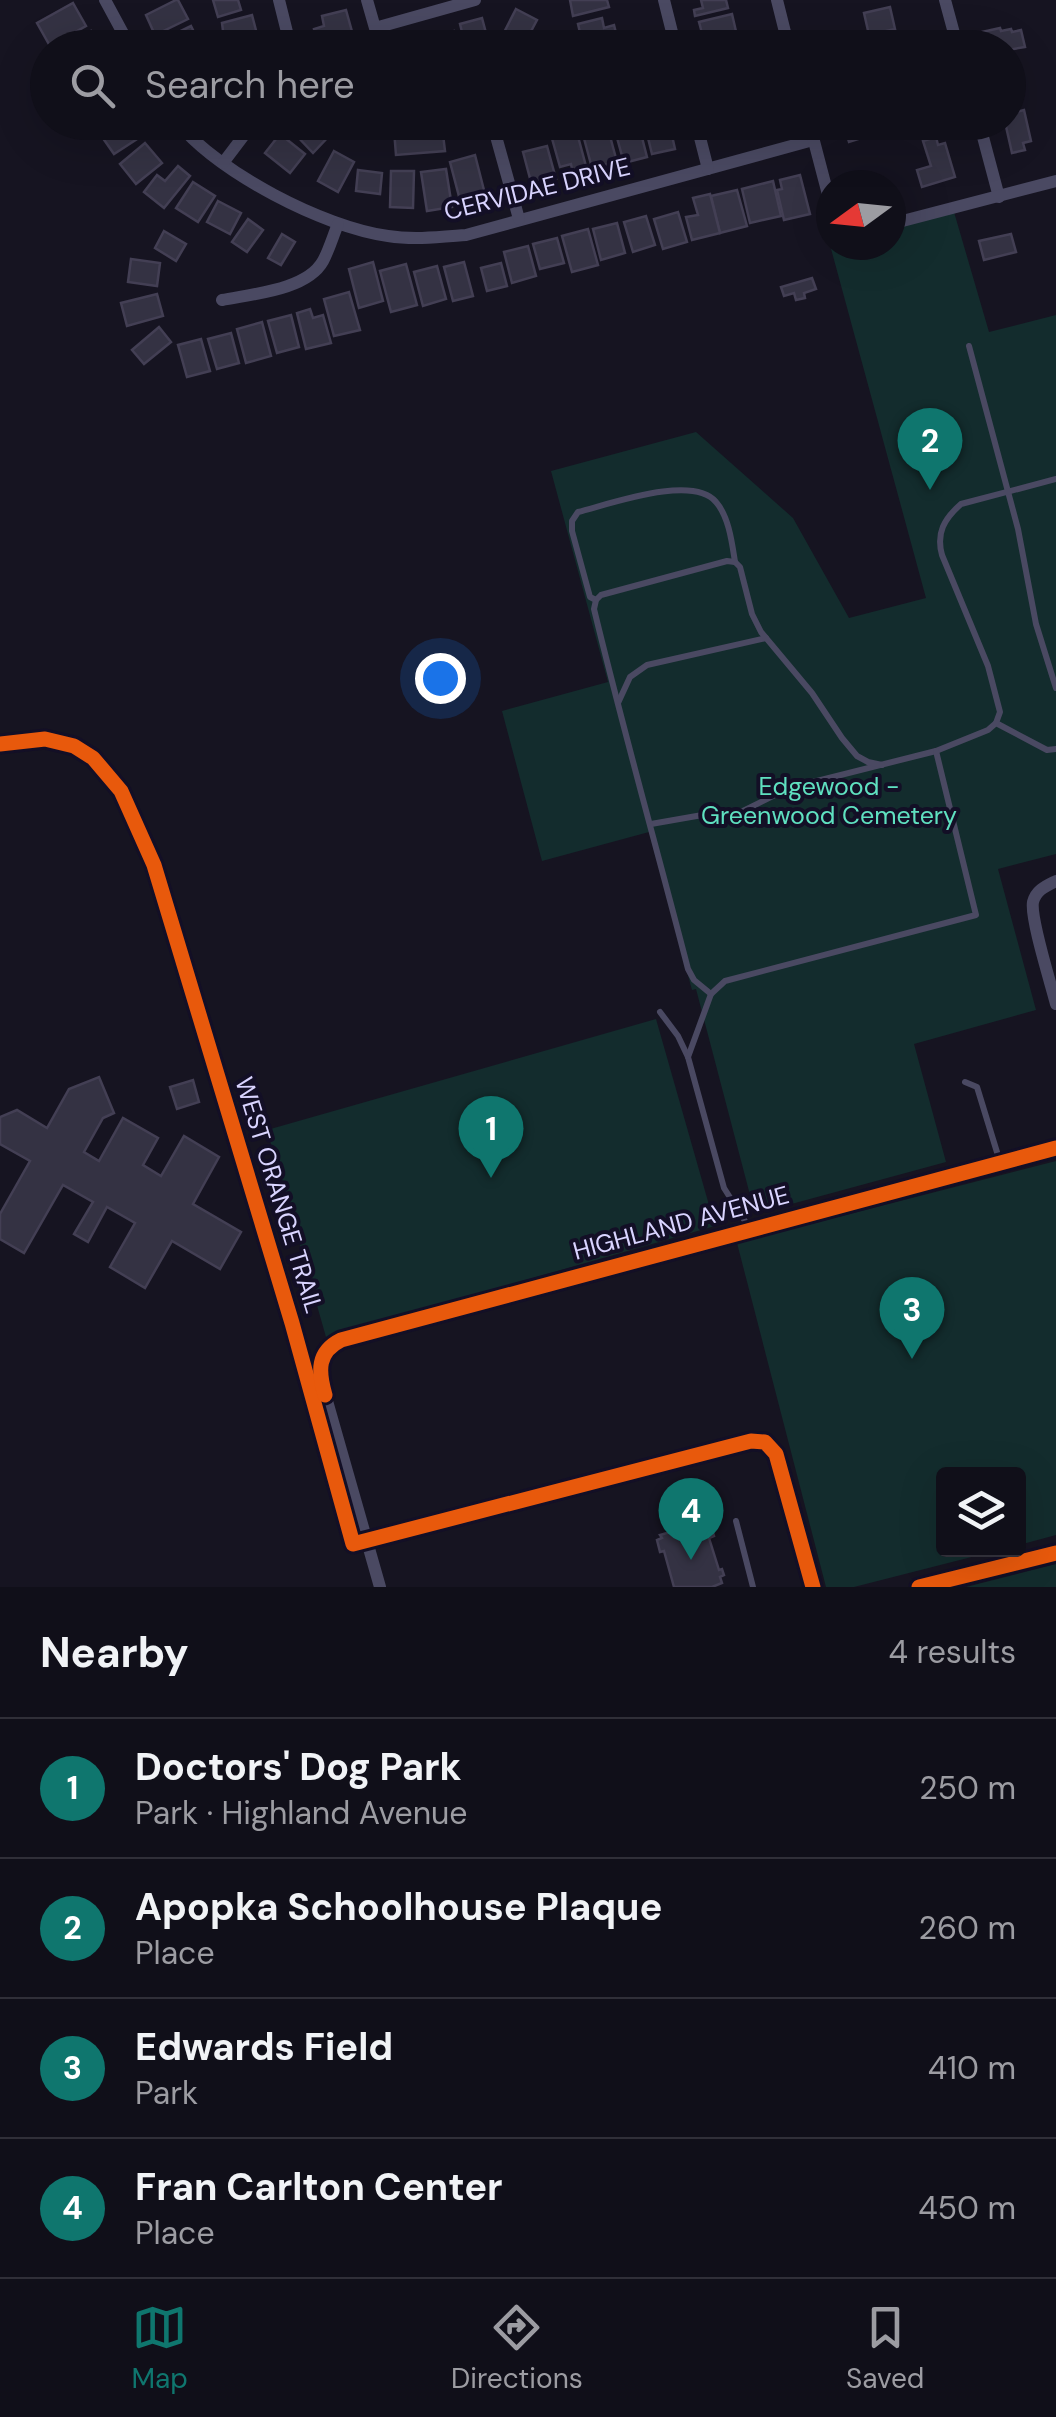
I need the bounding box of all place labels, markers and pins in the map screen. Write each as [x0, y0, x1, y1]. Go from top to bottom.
pin: 2 [898, 408, 962, 490]
pin: 1 [458, 1096, 524, 1178]
pin: 3 [880, 1276, 944, 1359]
pin: 4 [658, 1478, 724, 1560]

